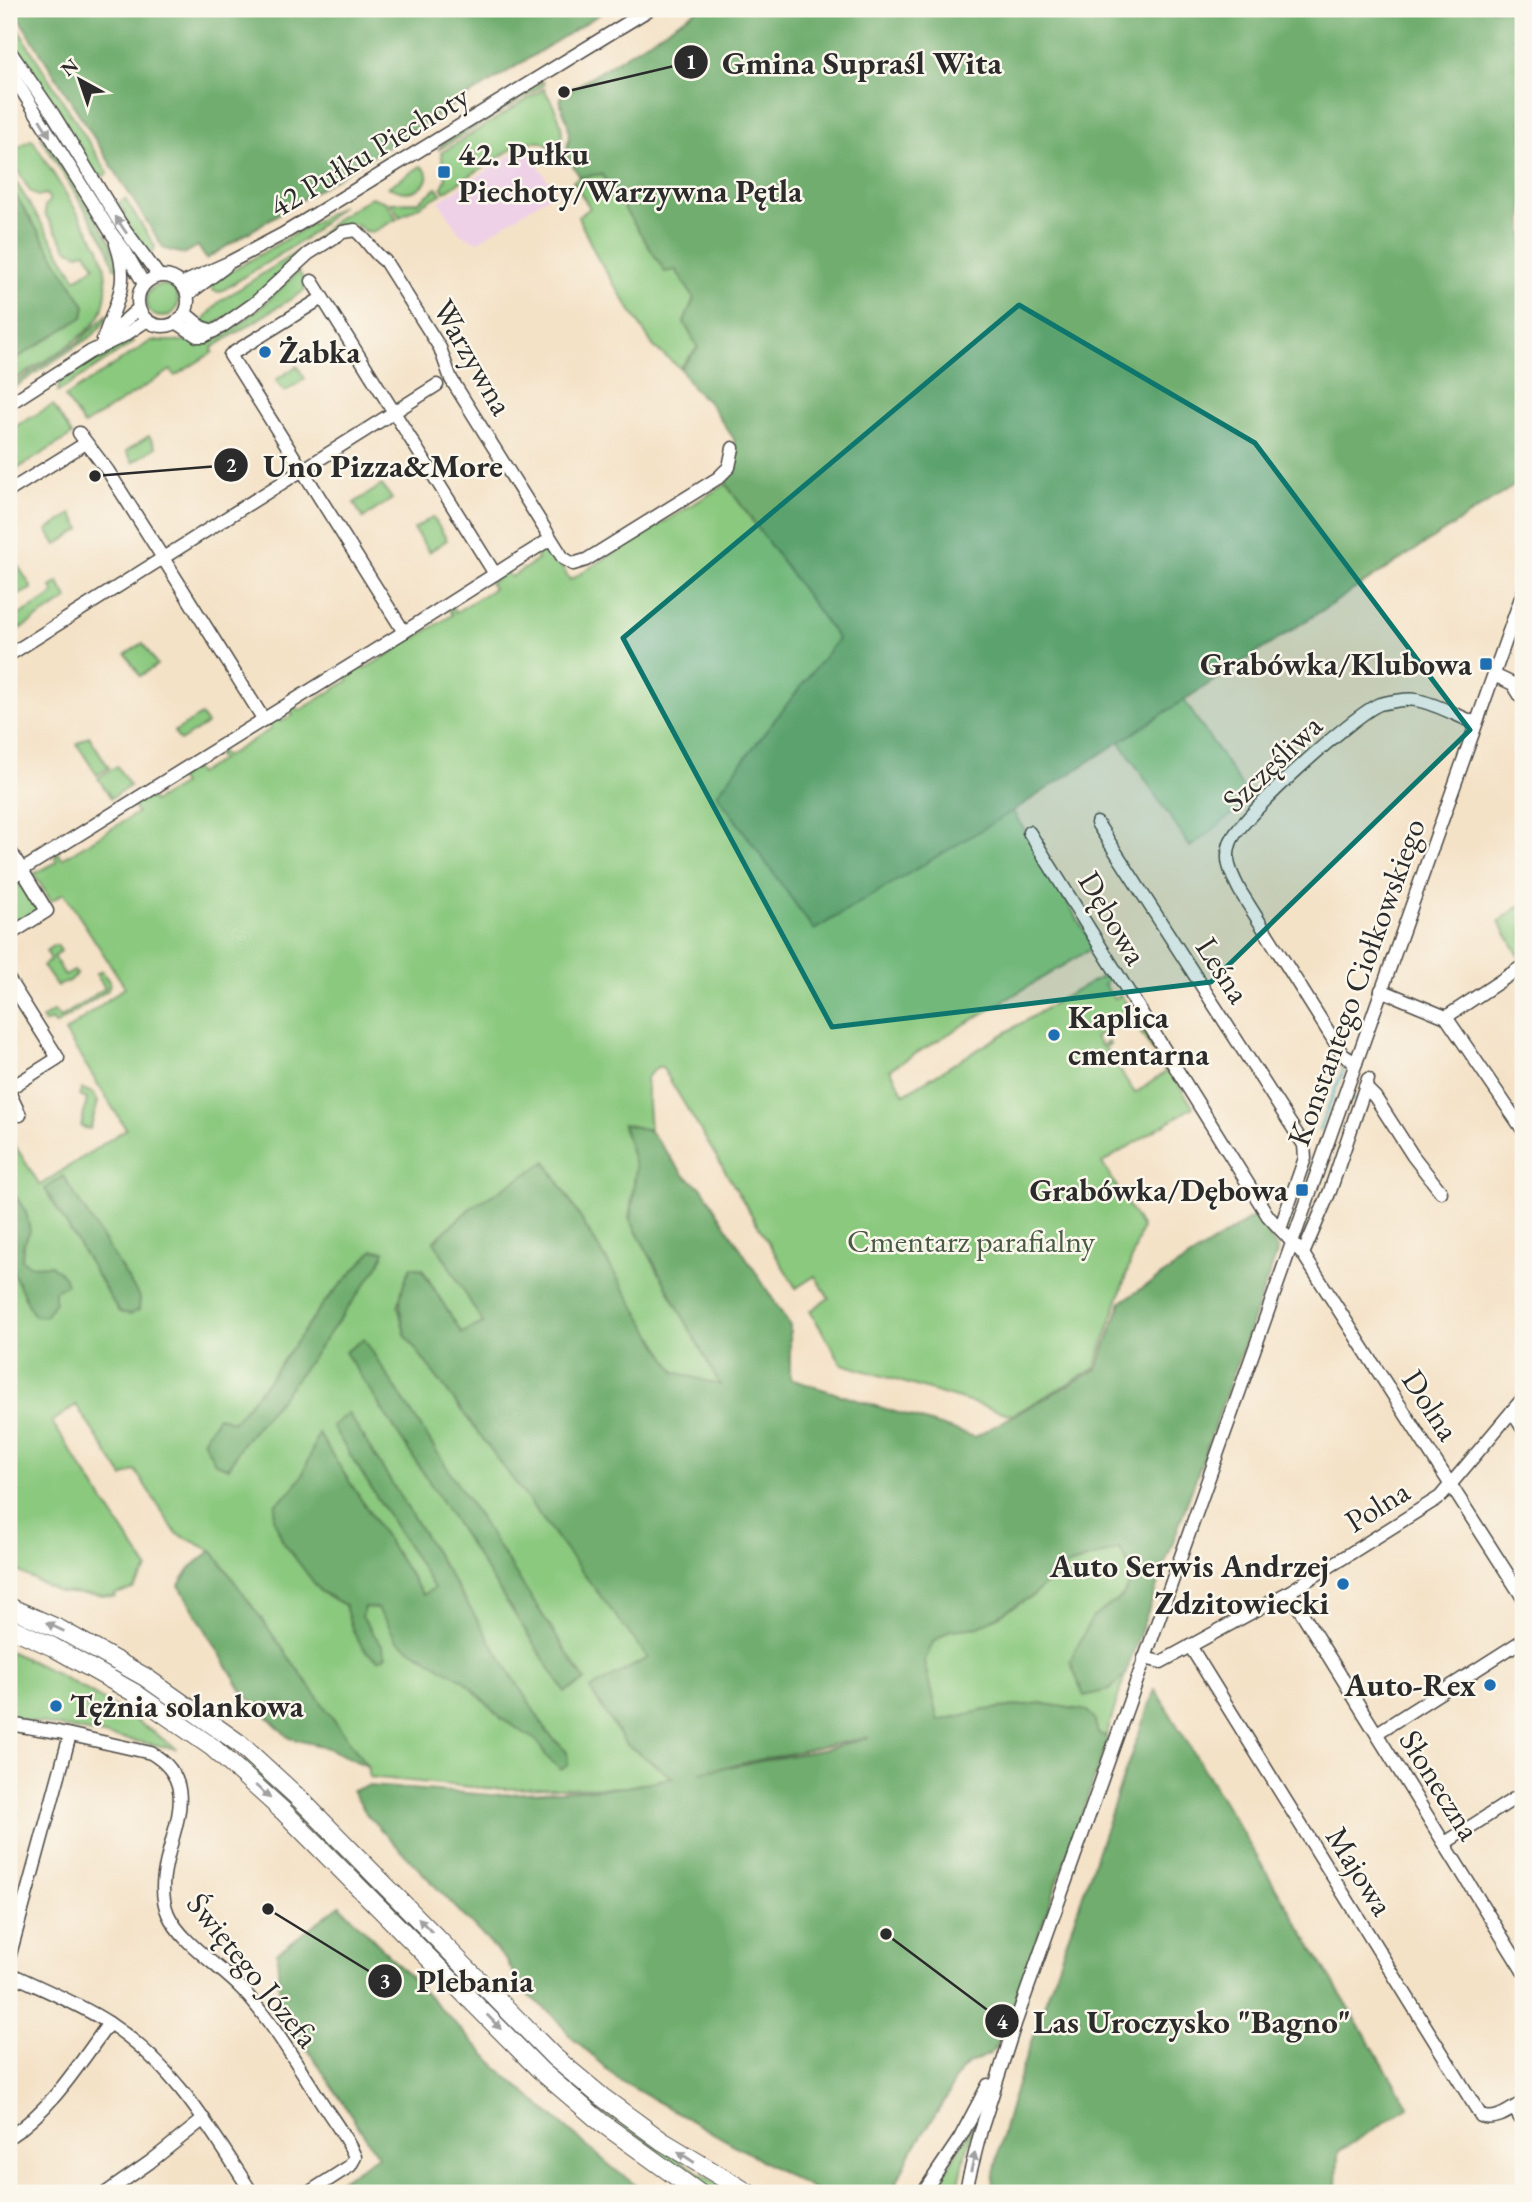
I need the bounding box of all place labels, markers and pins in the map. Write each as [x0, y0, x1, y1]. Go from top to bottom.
callout: Gmina Supraśl Wita [673, 35, 1016, 89]
place label: 42. Pułku Piechoty/Warzywna Pętla [458, 133, 803, 212]
marker: 42. Pułku Piechoty/Warzywna Pętla [436, 164, 452, 180]
place label: Żabka [279, 331, 361, 373]
marker: Żabka [257, 344, 273, 360]
callout: Uno Pizza&More [214, 438, 517, 492]
place label: Grabówka/Klubowa [1200, 643, 1473, 685]
marker: Grabówka/Klubowa [1478, 656, 1494, 672]
place label: Kaplica cmentarna [1068, 996, 1210, 1075]
marker: Kaplica cmentarna [1046, 1027, 1062, 1043]
place label: Grabówka/Dębowa [1029, 1169, 1289, 1211]
marker: Grabówka/Dębowa [1294, 1182, 1310, 1198]
place label: Auto Serwis Andrzej Zdzitowiecki [1049, 1545, 1330, 1624]
marker: Auto Serwis Andrzej Zdzitowiecki [1335, 1576, 1351, 1592]
place label: Auto-Rex [1343, 1664, 1476, 1706]
marker: Auto-Rex [1482, 1677, 1498, 1693]
place label: Tężnia solankowa [70, 1685, 305, 1727]
marker: Tężnia solankowa [48, 1698, 64, 1714]
callout: Plebania [368, 1954, 548, 2008]
callout: Las Uroczysko "Bagno" [984, 1994, 1365, 2048]

